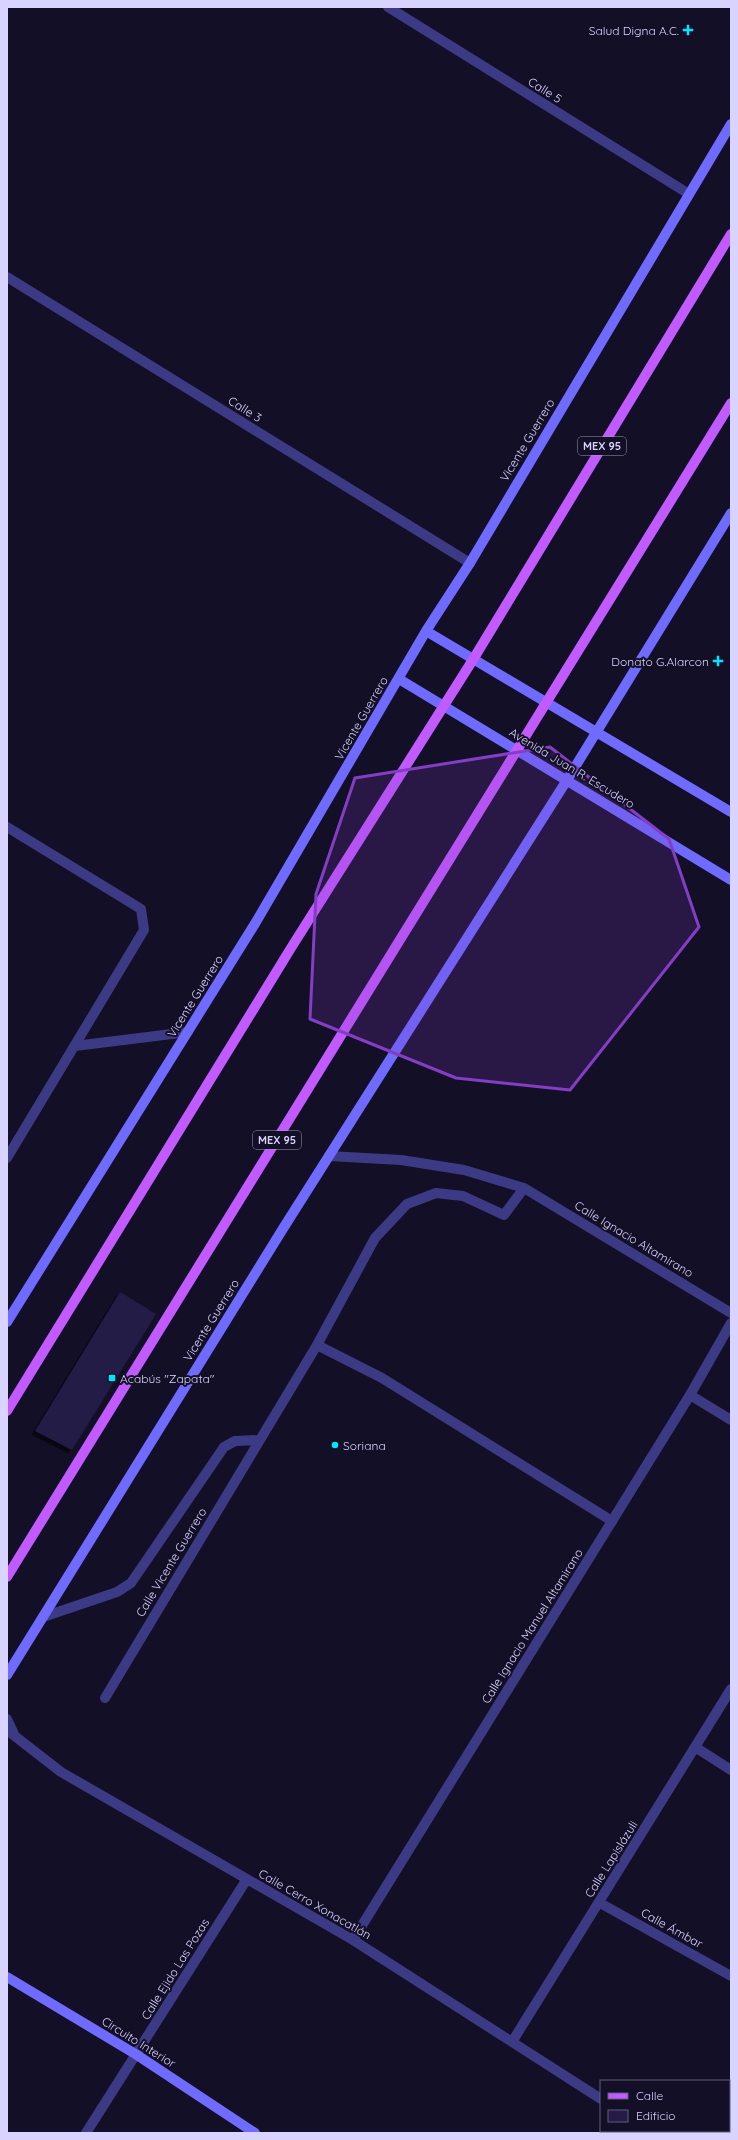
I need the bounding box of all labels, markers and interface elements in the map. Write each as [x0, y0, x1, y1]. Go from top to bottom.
place label: Salud Digna A.C. [589, 23, 679, 38]
marker: Salud Digna A.C. [682, 24, 694, 36]
street label: Calle 5 [525, 74, 565, 106]
street label: Calle 3 [225, 393, 265, 425]
street label: Vicente Guerrero [496, 396, 558, 484]
road number: MEX 95 [578, 437, 626, 455]
place label: Donato G.Alarcon [611, 654, 709, 669]
marker: Donato G.Alarcon [712, 655, 724, 667]
street label: Vicente Guerrero [331, 674, 391, 762]
street label: Avenida Juan R. Escudero [507, 725, 637, 811]
street label: Vicente Guerrero [164, 952, 226, 1040]
road number: MEX 95 [253, 1131, 301, 1149]
street label: Calle Ignacio Altamirano [572, 1198, 696, 1280]
street label: Vicente Guerrero [180, 1276, 242, 1364]
place label: Acabús "Zapata" [120, 1371, 215, 1386]
marker: Acabús "Zapata" [107, 1373, 117, 1383]
place label: Soriana [343, 1438, 386, 1453]
marker: Soriana [330, 1440, 340, 1450]
street label: Calle Vicente Guerrero [133, 1505, 209, 1619]
street label: Calle Ignacio Manuel Altamirano [478, 1546, 586, 1706]
street label: Calle Lapislázuli [581, 1818, 641, 1900]
street label: Calle Cerro Xonacatlán [256, 1866, 374, 1942]
street label: Calle Ámbar [638, 1905, 706, 1951]
street label: Calle Ejido Las Pozas [138, 1915, 212, 2022]
street label: Circuito Interior [99, 2013, 179, 2071]
legend [600, 2080, 730, 2132]
text: Calle [636, 2088, 664, 2103]
text: Edificio [636, 2108, 676, 2123]

